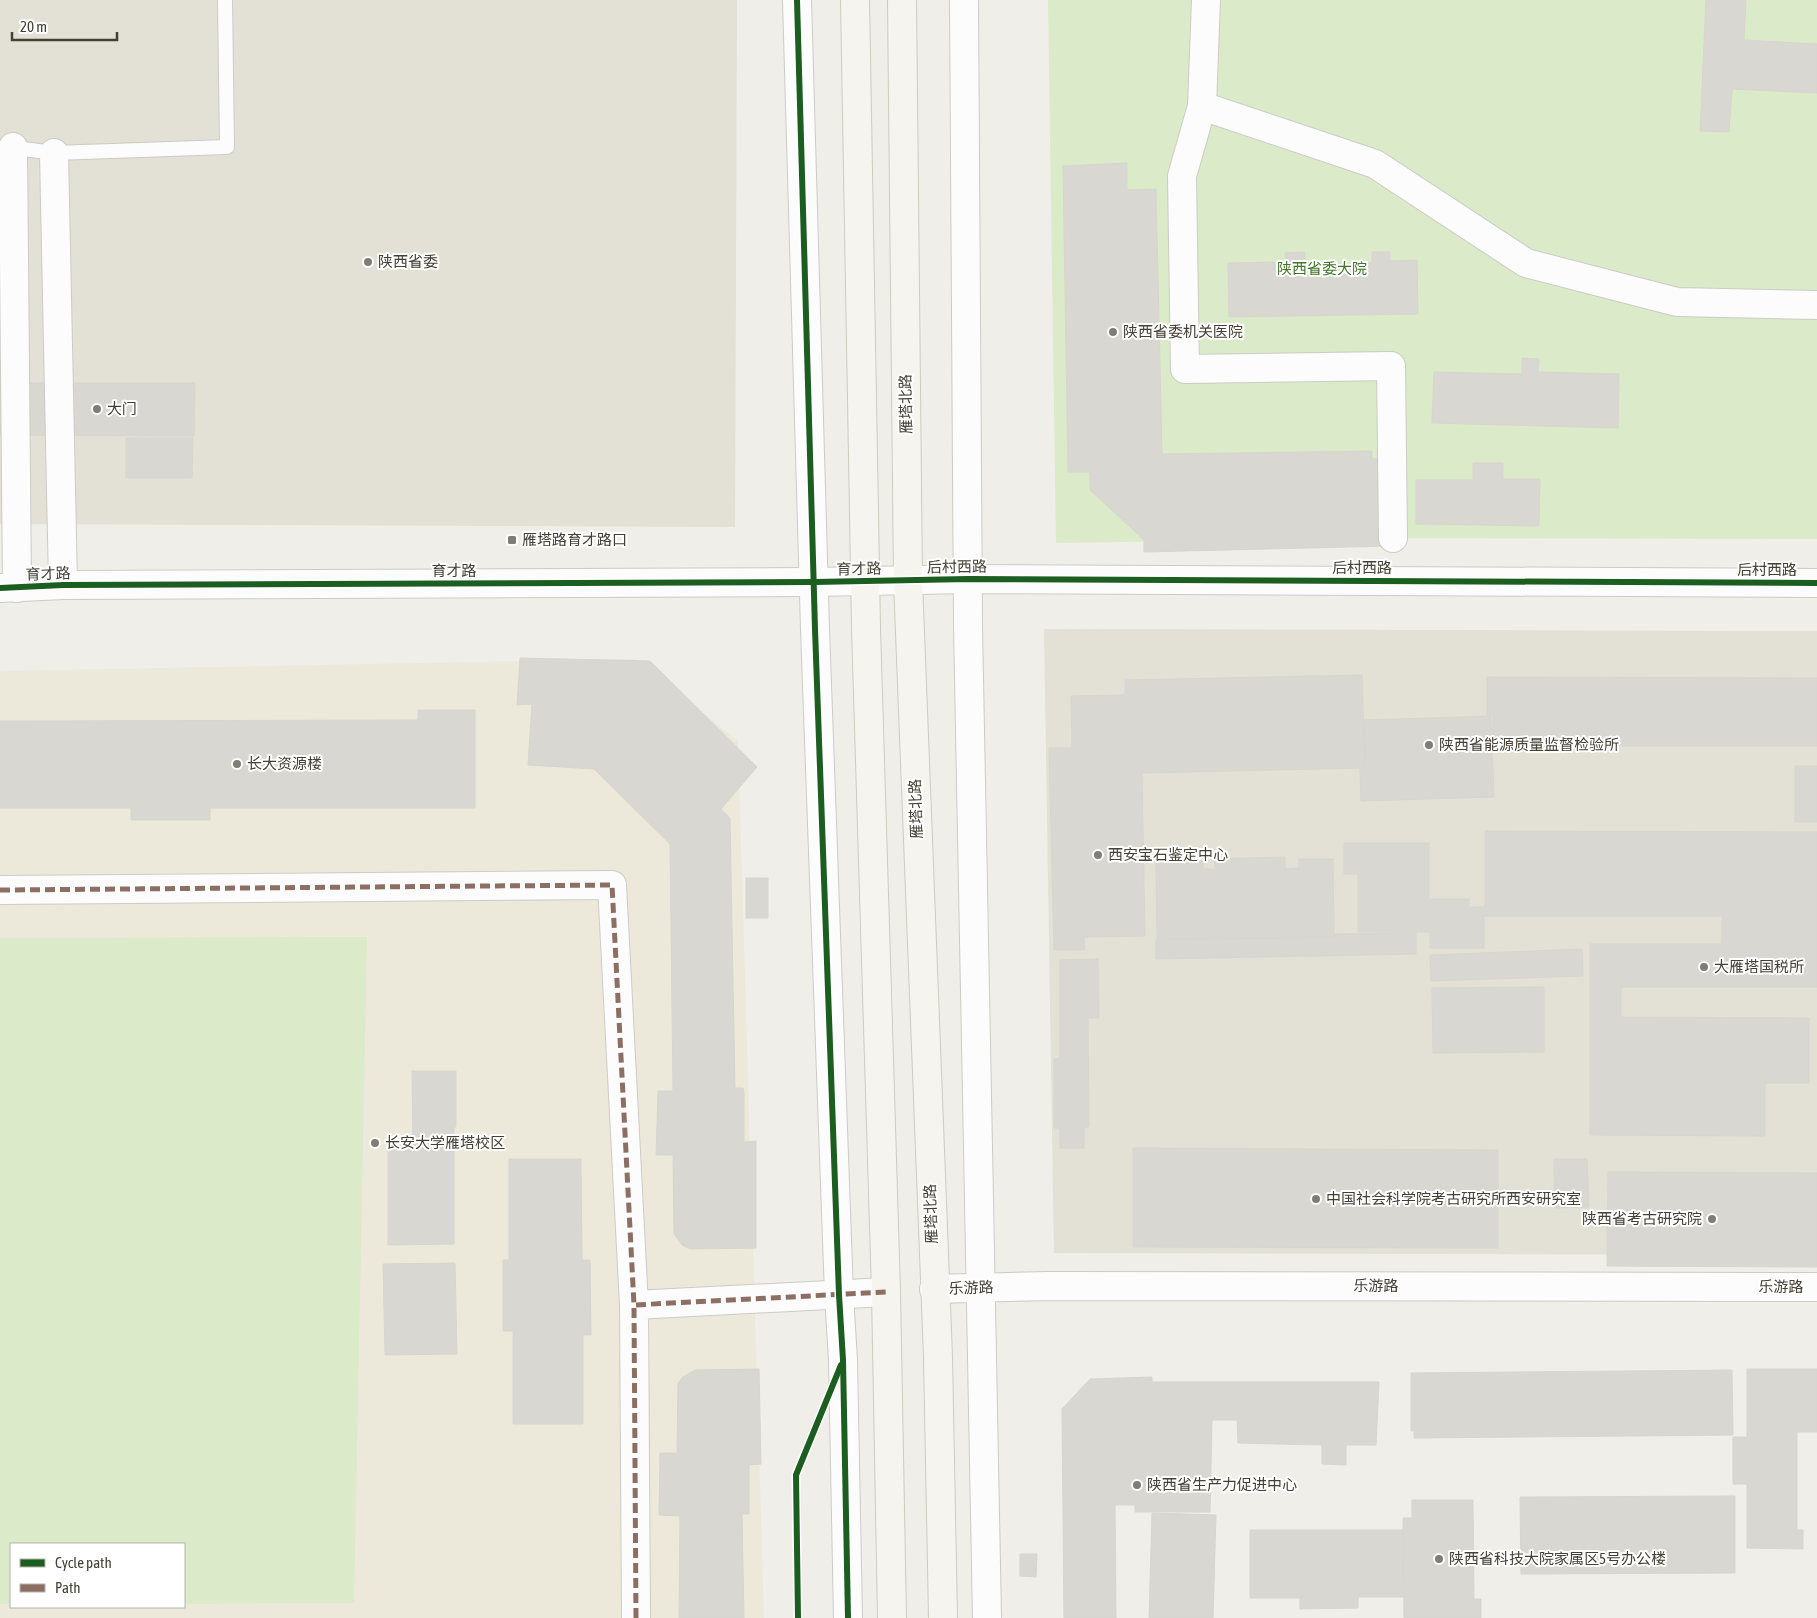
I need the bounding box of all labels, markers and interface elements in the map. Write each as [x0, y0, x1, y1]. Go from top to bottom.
scale bar [12, 10, 118, 42]
text: 20 m [20, 18, 47, 35]
place label: 陕西省委 [378, 253, 438, 270]
marker: 陕西省委 [362, 256, 374, 268]
park label: 陕西省委大院 [1277, 260, 1367, 277]
place label: 陕西省委机关医院 [1123, 323, 1243, 340]
marker: 陕西省委机关医院 [1107, 326, 1119, 338]
street label: 雁塔北路 [896, 374, 915, 434]
place label: 大门 [107, 400, 137, 417]
marker: 大门 [91, 403, 103, 415]
place label: 雁塔路育才路口 [522, 531, 627, 548]
marker: 雁塔路育才路口 [506, 534, 518, 546]
street label: 后村西路 [927, 557, 987, 576]
street label: 后村西路 [1332, 559, 1392, 576]
street label: 育才路 [836, 560, 882, 577]
street label: 后村西路 [1737, 561, 1797, 578]
street label: 育才路 [431, 562, 477, 579]
street label: 育才路 [25, 564, 71, 583]
place label: 陕西省能源质量监督检验所 [1439, 736, 1619, 753]
marker: 陕西省能源质量监督检验所 [1423, 739, 1435, 751]
place label: 长大资源楼 [247, 755, 322, 772]
marker: 长大资源楼 [231, 758, 243, 770]
street label: 雁塔北路 [906, 779, 925, 839]
place label: 西安宝石鉴定中心 [1108, 846, 1228, 863]
marker: 西安宝石鉴定中心 [1092, 849, 1104, 861]
place label: 大雁塔国税所 [1714, 958, 1804, 975]
marker: 大雁塔国税所 [1698, 961, 1710, 973]
place label: 长安大学雁塔校区 [385, 1134, 505, 1151]
marker: 长安大学雁塔校区 [369, 1137, 381, 1149]
street label: 雁塔北路 [921, 1184, 940, 1244]
place label: 中国社会科学院考古研究所西安研究室 [1326, 1190, 1581, 1207]
marker: 中国社会科学院考古研究所西安研究室 [1310, 1193, 1322, 1205]
place label: 陕西省考古研究院 [1582, 1210, 1702, 1227]
marker: 陕西省考古研究院 [1706, 1213, 1718, 1225]
street label: 乐游路 [1353, 1277, 1399, 1294]
street label: 乐游路 [948, 1278, 994, 1297]
street label: 乐游路 [1758, 1278, 1804, 1295]
place label: 陕西省生产力促进中心 [1147, 1476, 1297, 1493]
marker: 陕西省生产力促进中心 [1131, 1479, 1143, 1491]
legend [10, 1543, 185, 1608]
place label: 陕西省科技大院家属区5号办公楼 [1449, 1550, 1666, 1567]
marker: 陕西省科技大院家属区5号办公楼 [1433, 1553, 1445, 1565]
text: Cycle path [55, 1554, 112, 1571]
text: Path [55, 1579, 81, 1596]

